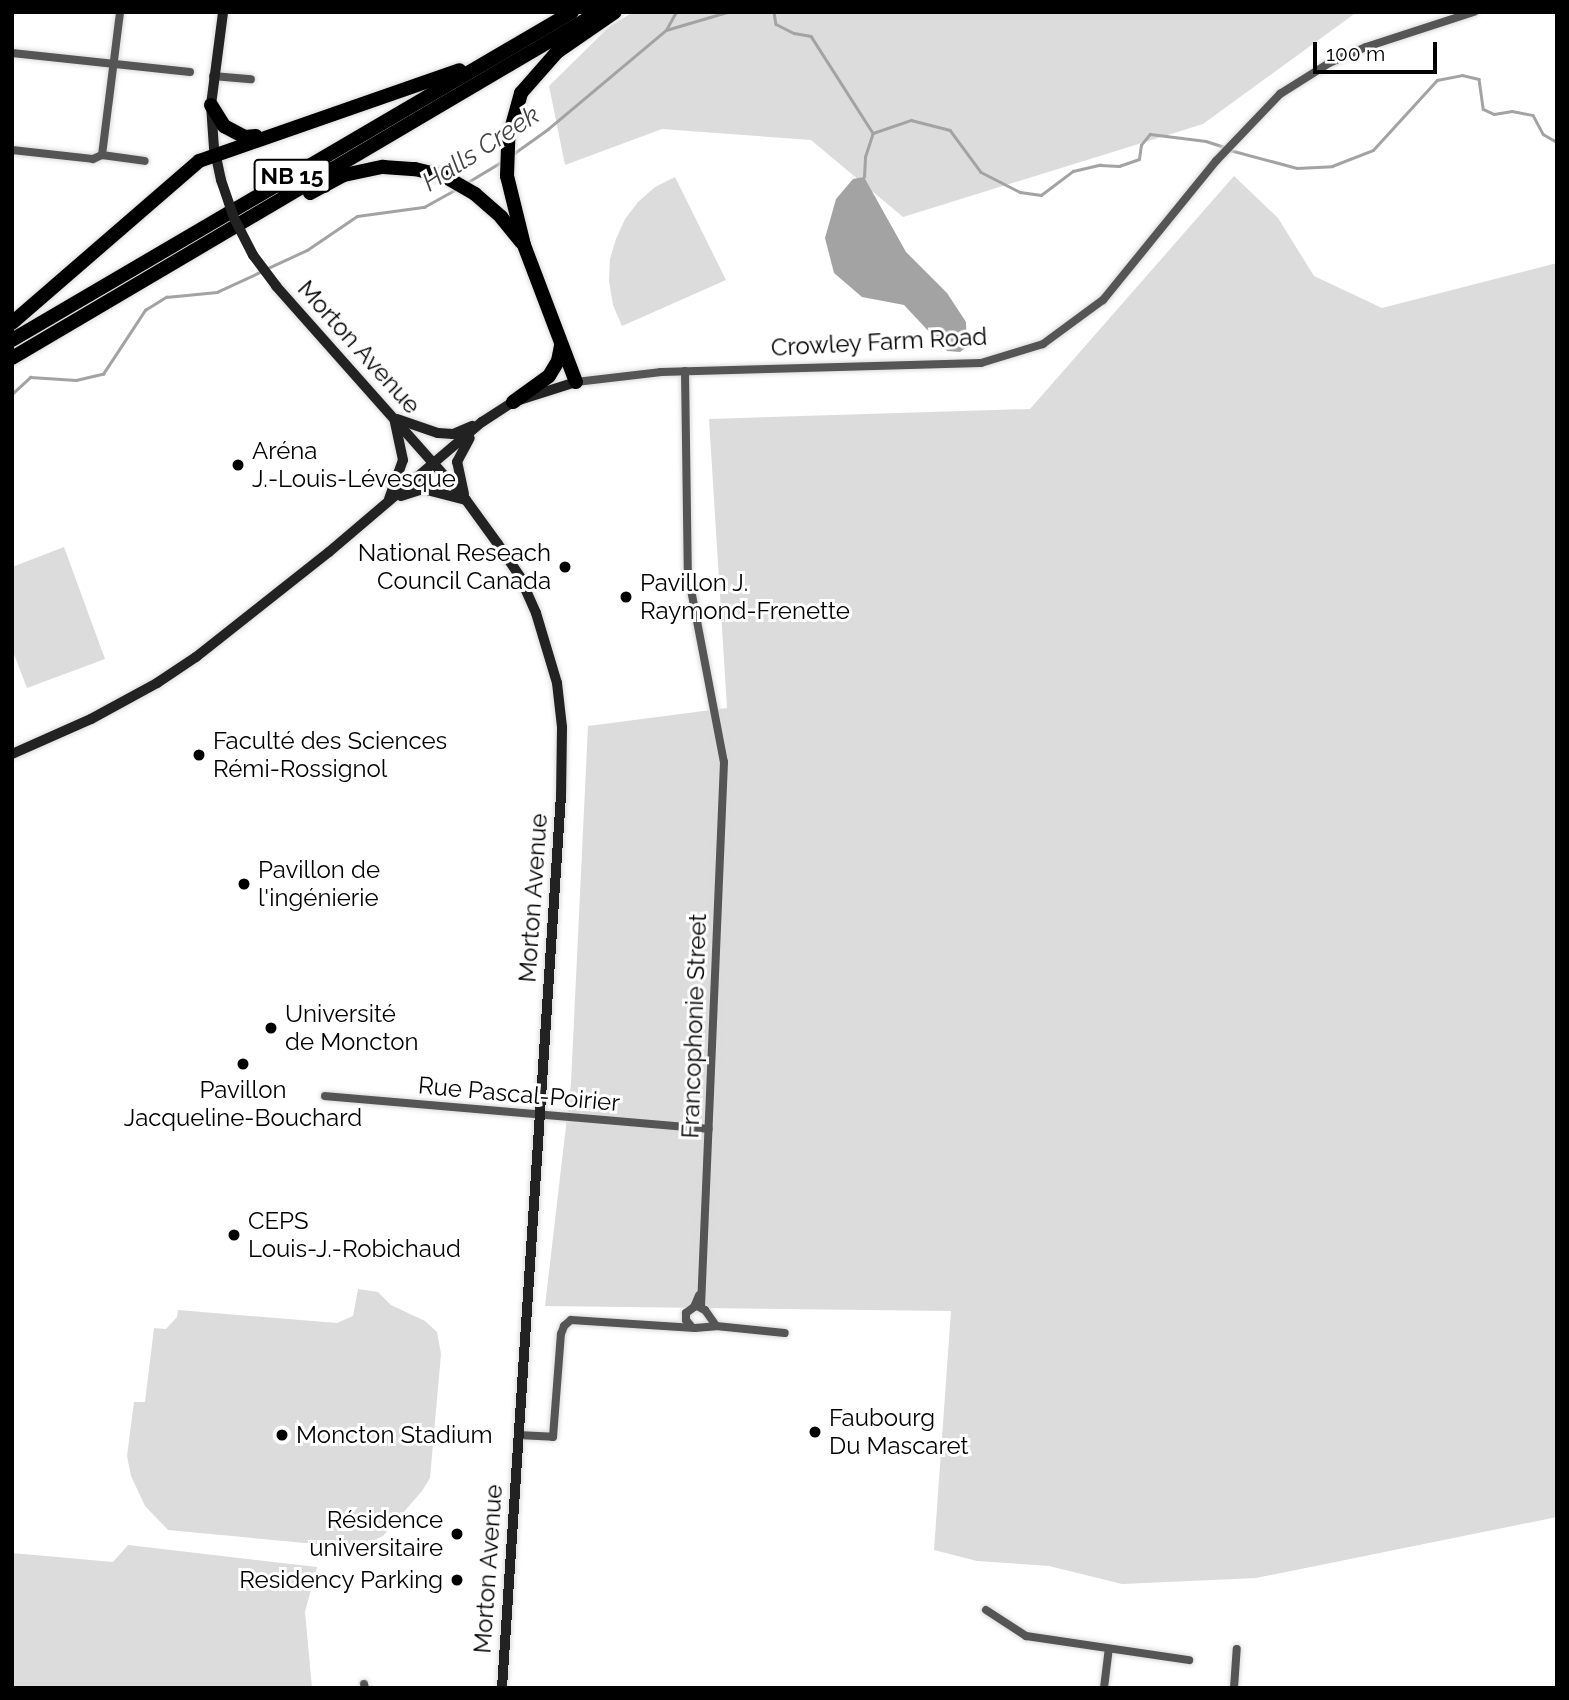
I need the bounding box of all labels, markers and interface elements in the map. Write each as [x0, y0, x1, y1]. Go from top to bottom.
scale bar [1317, 28, 1441, 72]
text: 100 m [1326, 41, 1385, 66]
water label: Halls Creek [417, 100, 545, 198]
road number: NB 15 [254, 156, 330, 196]
street label: Morton Avenue [291, 274, 427, 420]
street label: Crowley Farm Road [770, 322, 988, 362]
place label: Aréna J.-Louis-Lévesque [252, 437, 456, 493]
marker: Aréna J.-Louis-Lévesque [230, 457, 246, 473]
place label: National Reseach Council Canada [357, 539, 551, 595]
marker: National Reseach Council Canada [557, 559, 573, 575]
place label: Pavillon J. Raymond-Frenette [640, 569, 850, 625]
marker: Pavillon J. Raymond-Frenette [618, 589, 634, 605]
place label: Faculté des Sciences Rémi-Rossignol [213, 727, 447, 783]
marker: Faculté des Sciences Rémi-Rossignol [191, 747, 207, 763]
street label: Morton Avenue [513, 812, 553, 984]
place label: Pavillon de l'ingénierie [258, 856, 380, 912]
marker: Pavillon de l'ingénierie [236, 876, 252, 892]
street label: Francophonie Street [676, 913, 712, 1139]
place label: Université de Moncton [285, 1000, 419, 1056]
marker: Université de Moncton [263, 1020, 279, 1036]
marker: Pavillon Jacqueline-Bouchard [235, 1056, 251, 1072]
street label: Rue Pascal-Poirier [417, 1071, 621, 1117]
place label: Pavillon Jacqueline-Bouchard [124, 1076, 362, 1132]
place label: CEPS Louis-J.-Robichaud [248, 1207, 461, 1263]
marker: CEPS Louis-J.-Robichaud [226, 1227, 242, 1243]
place label: Faubourg Du Mascaret [829, 1404, 968, 1460]
place label: Moncton Stadium [296, 1421, 492, 1449]
marker: Faubourg Du Mascaret [807, 1424, 823, 1440]
marker: Moncton Stadium [274, 1427, 290, 1443]
street label: Morton Avenue [468, 1483, 508, 1655]
place label: Résidence universitaire [309, 1506, 443, 1562]
marker: Résidence universitaire [449, 1526, 465, 1542]
place label: Residency Parking [239, 1566, 443, 1594]
marker: Residency Parking [449, 1572, 465, 1588]

